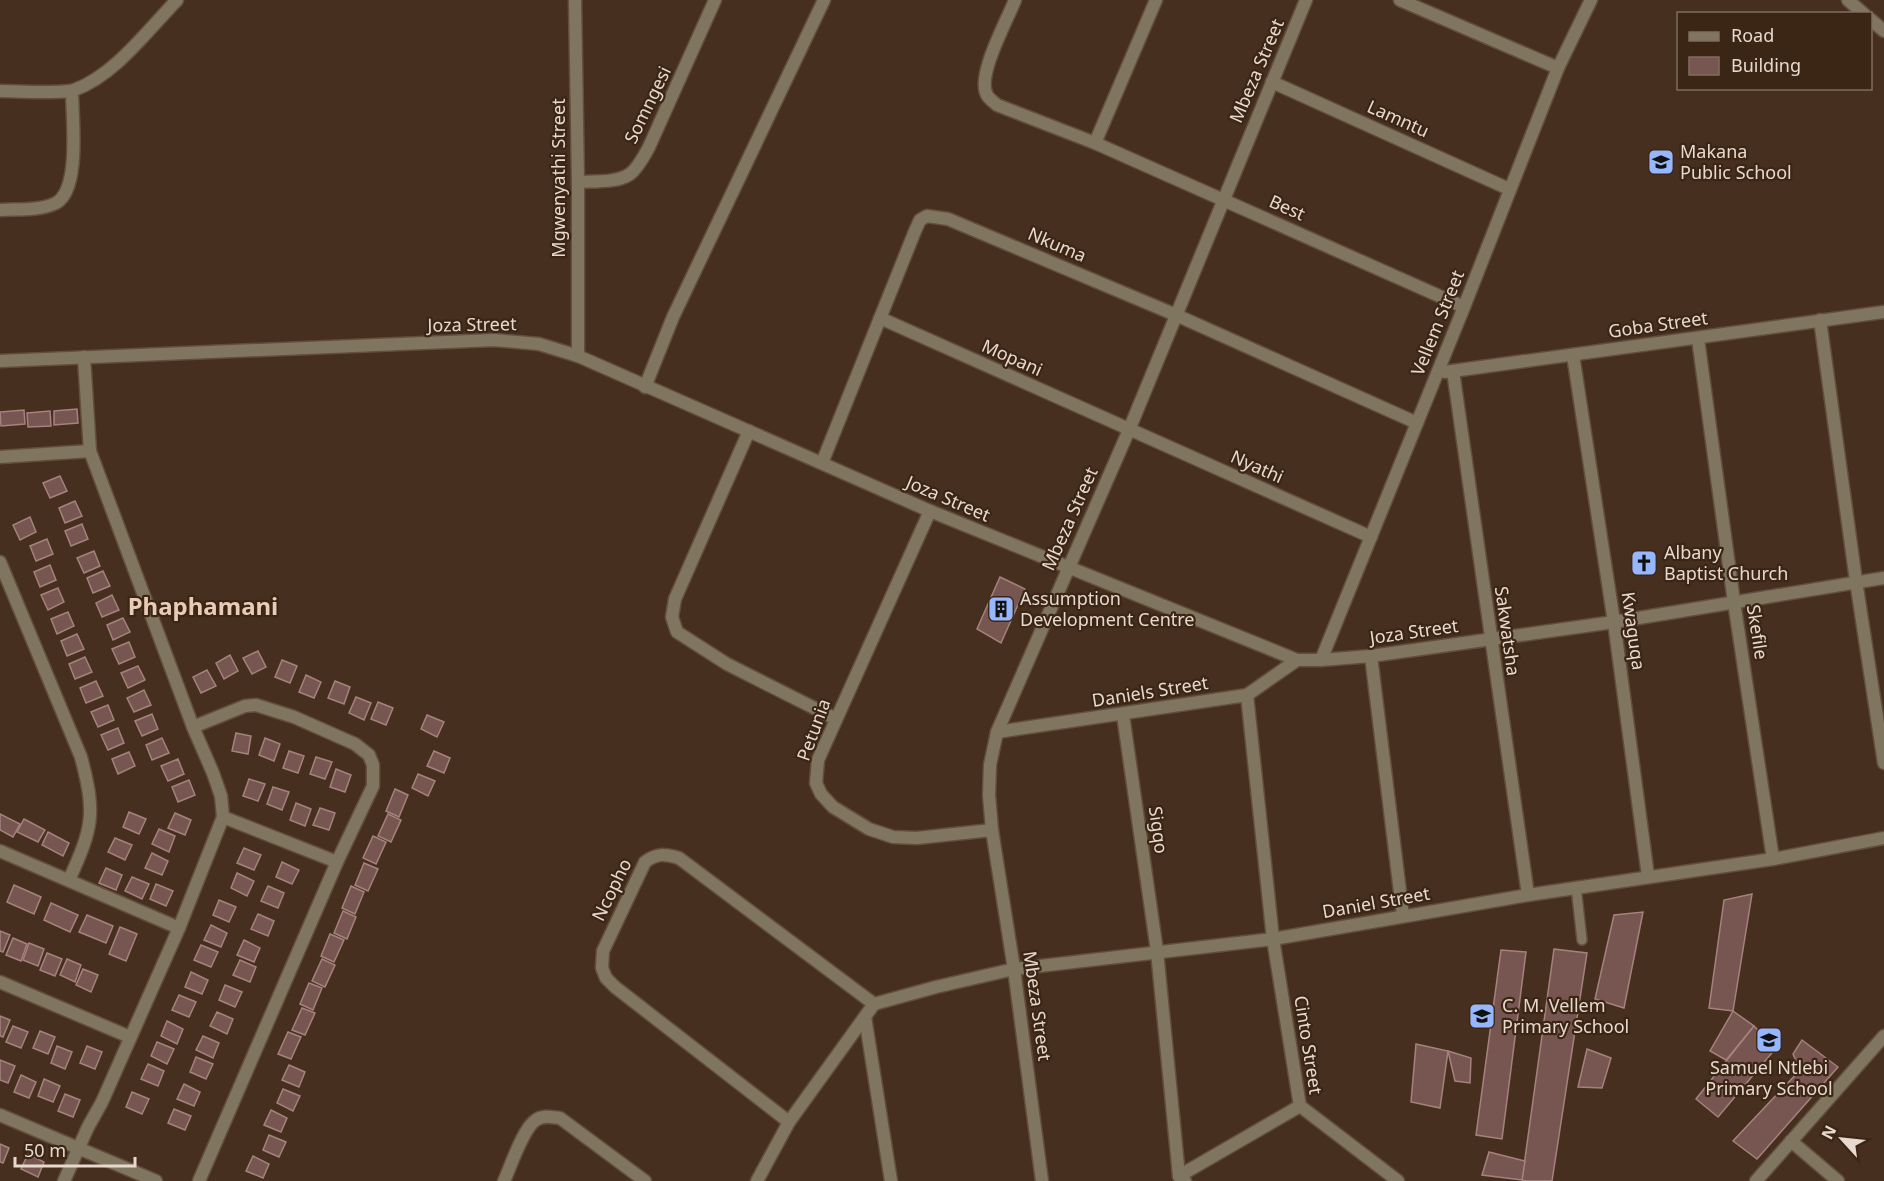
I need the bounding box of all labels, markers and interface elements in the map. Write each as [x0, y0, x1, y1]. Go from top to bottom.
legend [1677, 12, 1872, 90]
street label: Mbeza Street [1223, 14, 1289, 126]
text: Road [1731, 23, 1774, 47]
text: Building [1731, 53, 1801, 77]
street label: Somngesi [618, 62, 676, 147]
street label: Lamntu [1364, 94, 1433, 142]
street label: Mgwenyathi Street [546, 98, 570, 258]
place label: Makana Public School [1680, 139, 1792, 184]
school or university icon: Makana Public School [1646, 147, 1676, 177]
street label: Best [1266, 189, 1310, 226]
street label: Nkuma [1024, 221, 1090, 267]
street label: Vellem Street [1405, 266, 1469, 379]
street label: Goba Street [1607, 305, 1710, 343]
street label: Joza Street [425, 311, 517, 337]
street label: Mopani [978, 333, 1047, 381]
street label: Nyathi [1227, 444, 1288, 488]
street label: Mbeza Street [1036, 463, 1103, 574]
street label: Joza Street [901, 469, 995, 527]
place label: Albany Baptist Church [1664, 540, 1788, 585]
church icon: Albany Baptist Church [1629, 548, 1659, 578]
street label: Sakwatsha [1490, 585, 1526, 677]
place label: Assumption Development Centre [1020, 586, 1195, 631]
district label: Phaphamani [128, 589, 278, 622]
street label: Kwaguqa [1617, 590, 1651, 672]
building icon: Assumption Development Centre [986, 594, 1016, 624]
street label: Skefile [1742, 603, 1774, 661]
street label: Joza Street [1366, 613, 1460, 649]
street label: Daniels Street [1090, 670, 1210, 712]
street label: Petunia [791, 695, 835, 764]
street label: Sigqo [1144, 805, 1174, 855]
street label: Ncopho [586, 855, 636, 925]
street label: Daniel Street [1320, 881, 1432, 923]
street label: Mbeza Street [1018, 949, 1058, 1063]
place label: C. M. Vellem Primary School [1502, 993, 1629, 1038]
street label: Cinto Street [1289, 994, 1329, 1096]
school or university icon: C. M. Vellem Primary School [1467, 1001, 1497, 1031]
school or university icon: Samuel Ntlebi Primary School [1754, 1025, 1784, 1055]
place label: Samuel Ntlebi Primary School [1705, 1055, 1833, 1100]
north arrow [1812, 1109, 1872, 1169]
text: N [1816, 1121, 1841, 1143]
scale bar [15, 1130, 135, 1168]
text: 50 m [24, 1138, 66, 1162]

